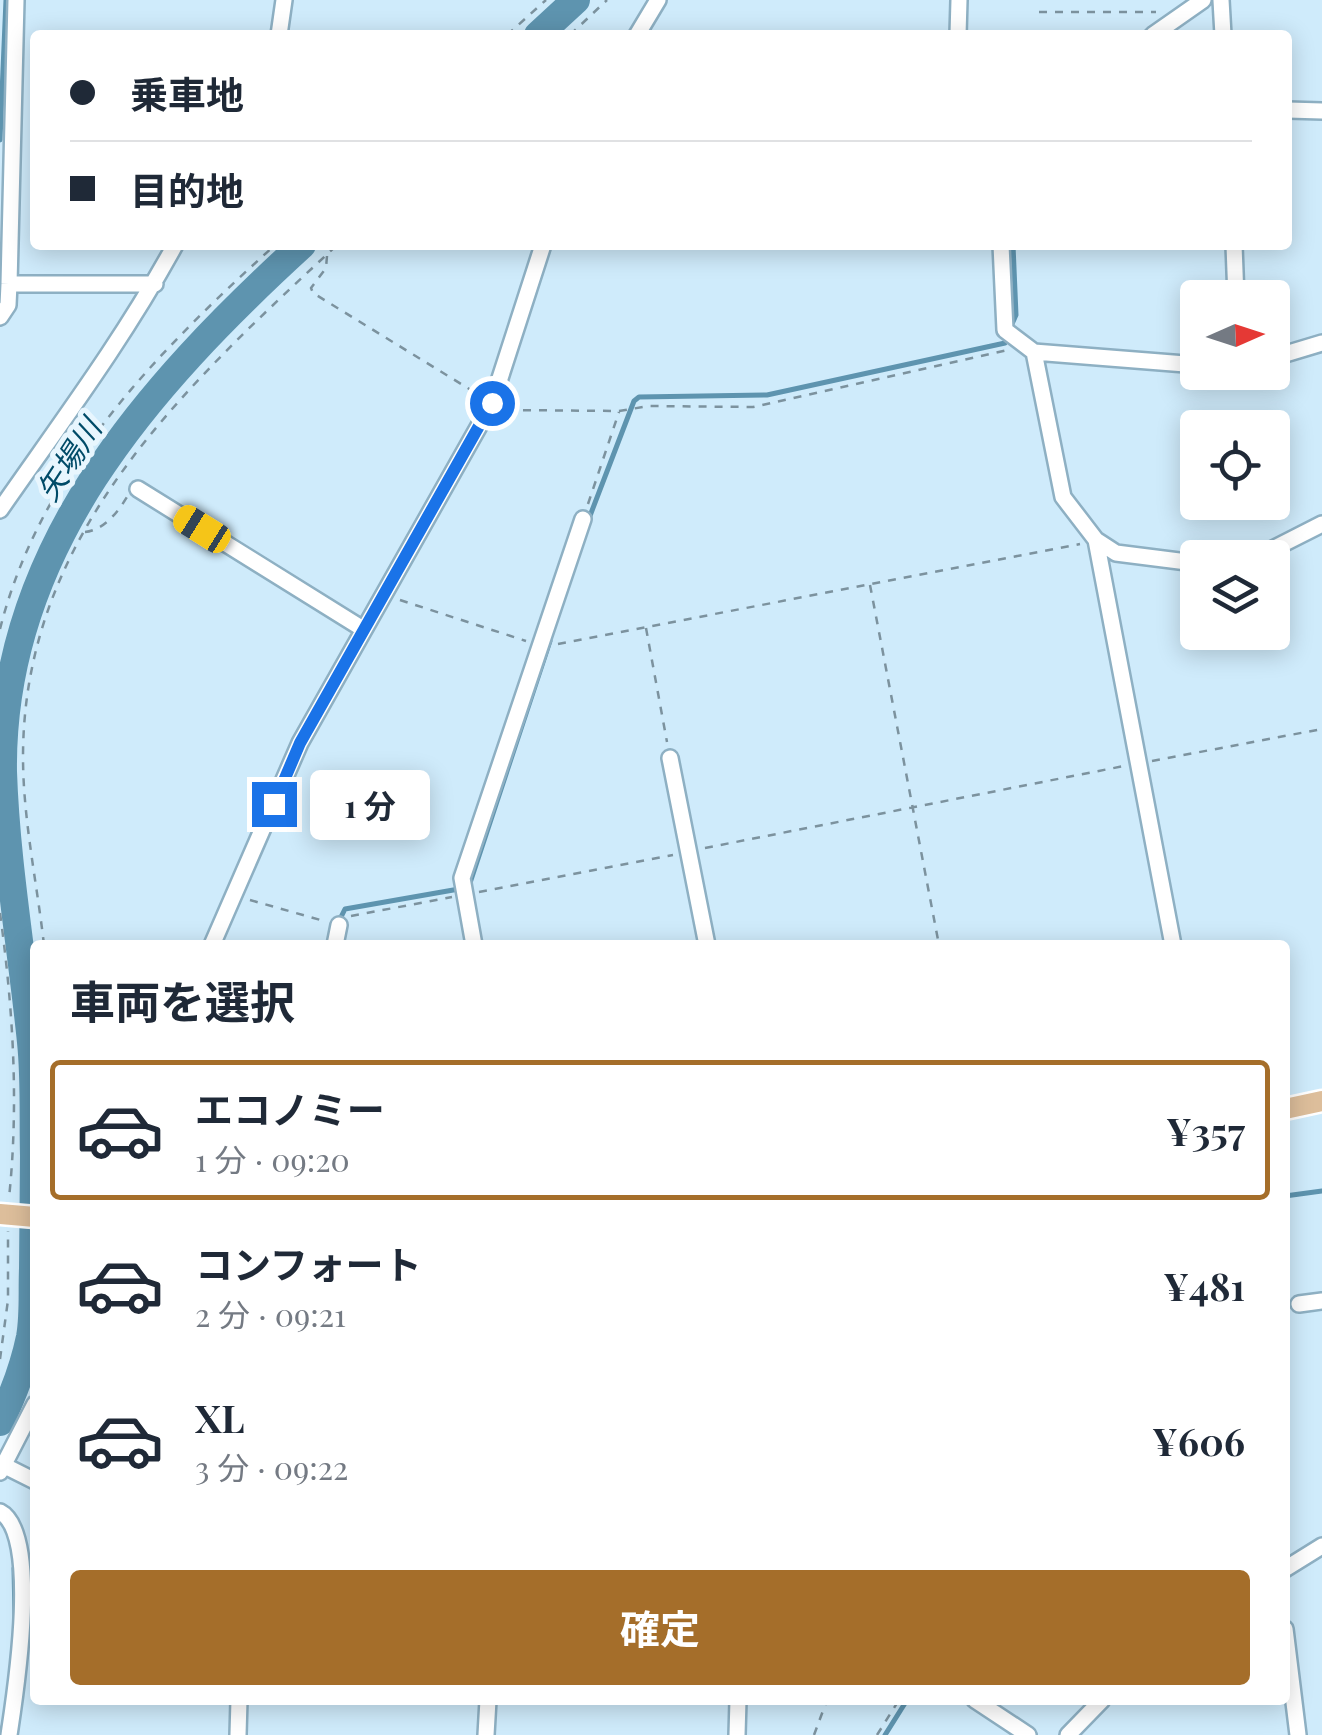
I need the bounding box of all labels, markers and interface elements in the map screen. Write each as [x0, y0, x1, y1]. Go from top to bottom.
text: 乗車地 [130, 68, 244, 119]
text: 目的地 [130, 164, 244, 215]
north arrow [1180, 280, 1290, 390]
map controls [1180, 280, 1290, 650]
route start [470, 381, 515, 426]
water label: 矢場川 [27, 408, 111, 508]
button: locate [1180, 410, 1290, 520]
car [169, 500, 235, 558]
button: layers [1180, 540, 1290, 650]
callout: 1 分 [309, 769, 429, 839]
route end [252, 782, 297, 827]
text: 1 分 [344, 783, 396, 826]
text: 車両を選択 [70, 970, 295, 1030]
text: エコノミー [195, 1083, 385, 1134]
icon: car [75, 1085, 165, 1175]
text: ¥357 [1166, 1105, 1245, 1156]
text: 1 分 · 09:20 [195, 1137, 350, 1180]
text: コンフォート [195, 1238, 422, 1289]
icon: car [75, 1240, 165, 1330]
text: ¥481 [1163, 1260, 1245, 1311]
text: 2 分 · 09:21 [195, 1292, 346, 1335]
text: XL [195, 1392, 244, 1443]
icon: car [75, 1395, 165, 1485]
text: ¥606 [1152, 1415, 1245, 1466]
text: 3 分 · 09:22 [195, 1445, 348, 1488]
button: 確定 [70, 1570, 1250, 1685]

